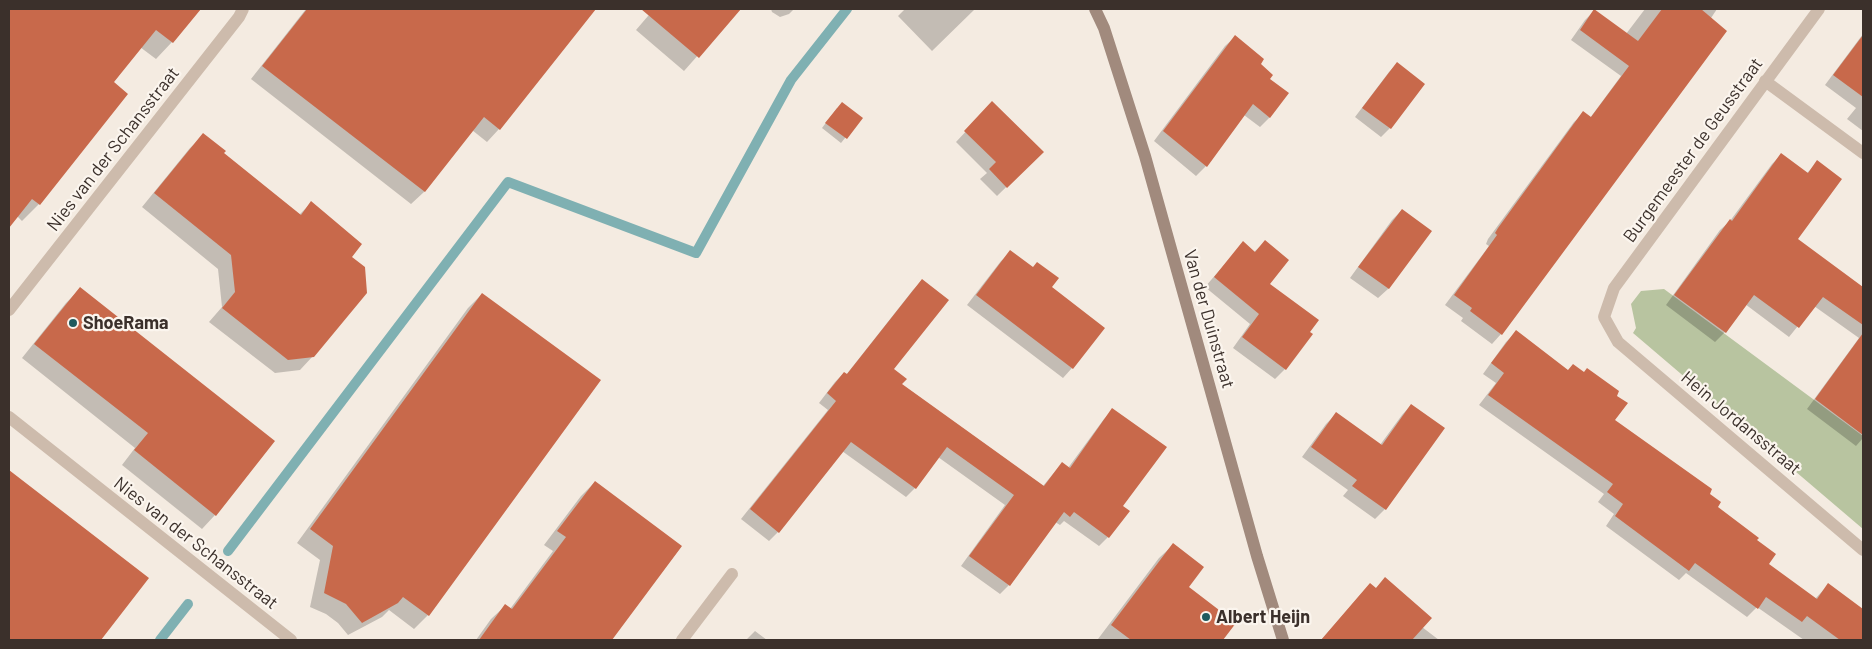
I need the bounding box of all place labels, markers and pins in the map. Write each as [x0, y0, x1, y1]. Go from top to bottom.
place label: ShoeRama [83, 312, 168, 334]
marker: ShoeRama [67, 317, 79, 329]
place label: Albert Heijn [1216, 606, 1310, 628]
marker: Albert Heijn [1200, 611, 1212, 623]

